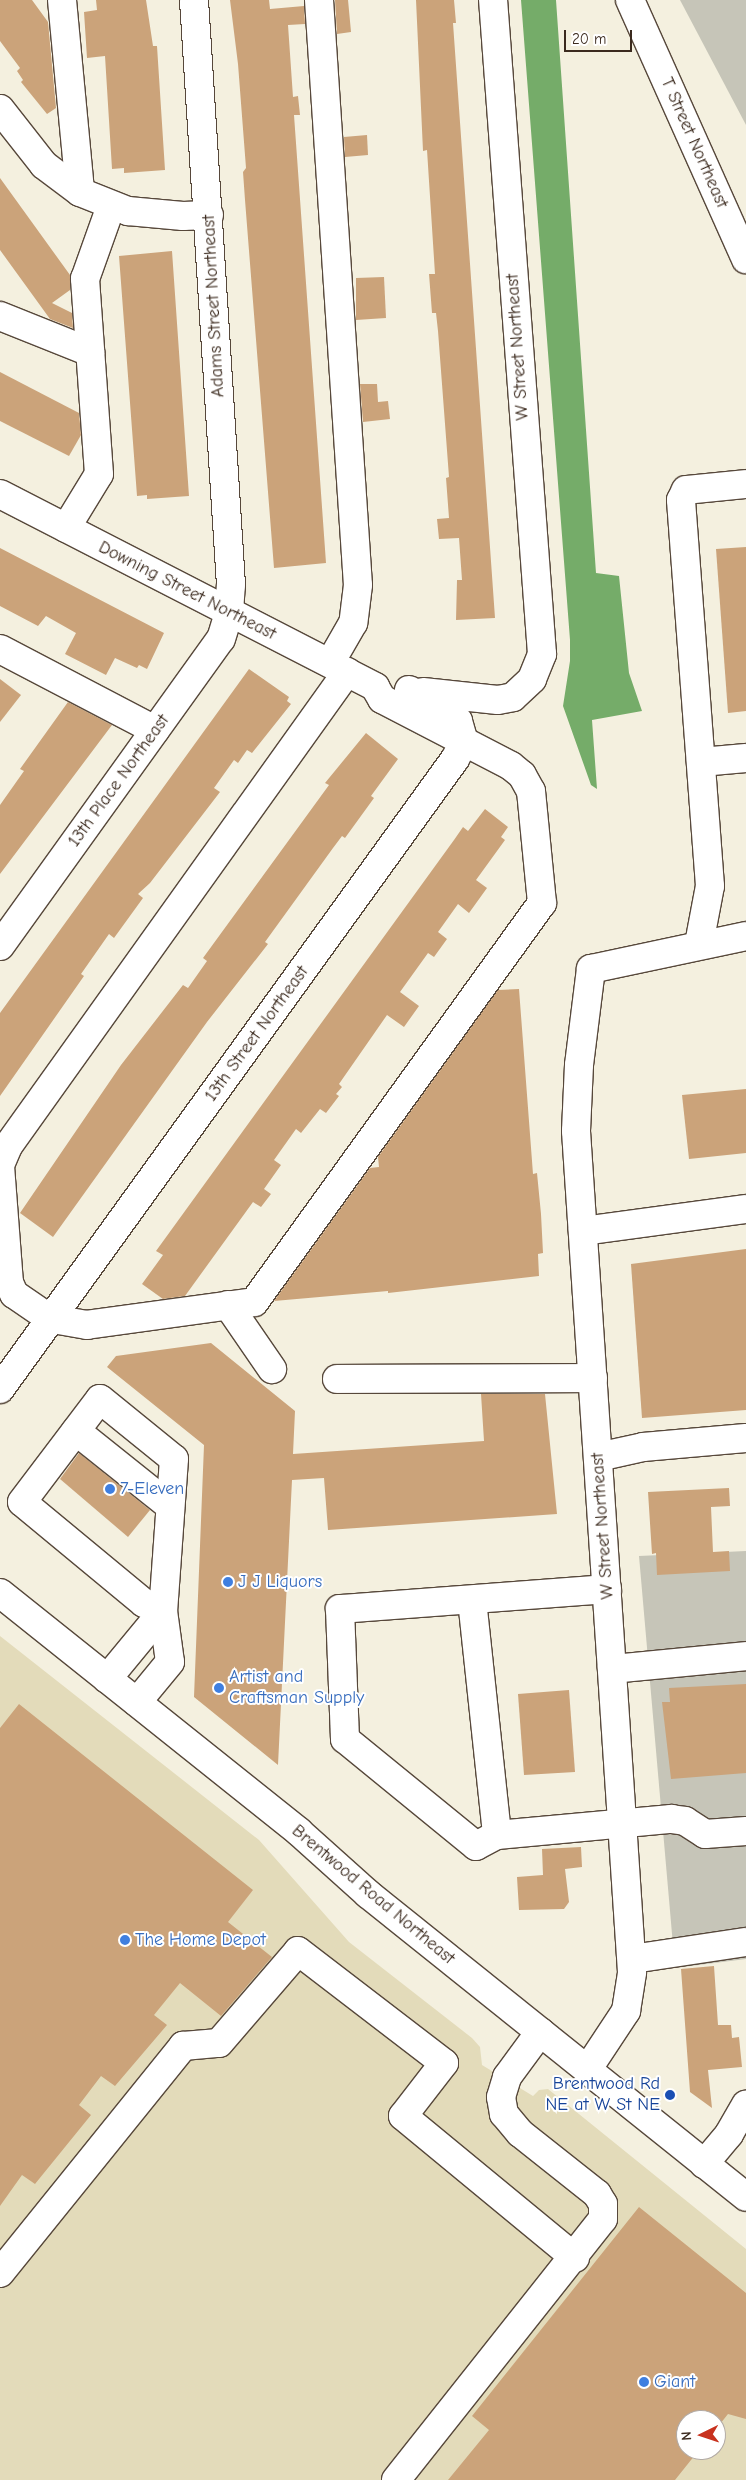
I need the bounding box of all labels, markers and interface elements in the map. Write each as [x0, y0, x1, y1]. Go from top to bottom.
scale bar [566, 20, 634, 52]
text: 20 m [572, 30, 606, 48]
street label: T Street Northeast [656, 74, 732, 212]
street label: Adams Street Northeast [198, 214, 230, 398]
street label: W Street Northeast [502, 273, 534, 421]
street label: Downing Street Northeast [95, 537, 279, 645]
street label: 13th Place Northeast [64, 711, 174, 851]
street label: 13th Street Northeast [201, 962, 313, 1106]
street label: W Street Northeast [587, 1452, 619, 1600]
place label: 7-Eleven [120, 1478, 184, 1500]
marker: 7-Eleven [104, 1483, 116, 1495]
place label: J J Liquors [238, 1571, 322, 1593]
marker: J J Liquors [222, 1576, 234, 1588]
place label: Artist and Craftsman Supply [229, 1667, 364, 1710]
marker: Artist and Craftsman Supply [213, 1682, 225, 1694]
street label: Brentwood Road Northeast [287, 1820, 459, 1970]
place label: The Home Depot [135, 1929, 266, 1951]
marker: The Home Depot [119, 1934, 131, 1946]
place label: Brentwood Rd NE at W St NE [545, 2074, 660, 2116]
marker: Brentwood Rd NE at W St NE [664, 2089, 676, 2101]
place label: Giant [654, 2371, 695, 2393]
marker: Giant [638, 2376, 650, 2388]
north arrow [676, 2410, 726, 2460]
text: N [678, 2431, 695, 2441]

